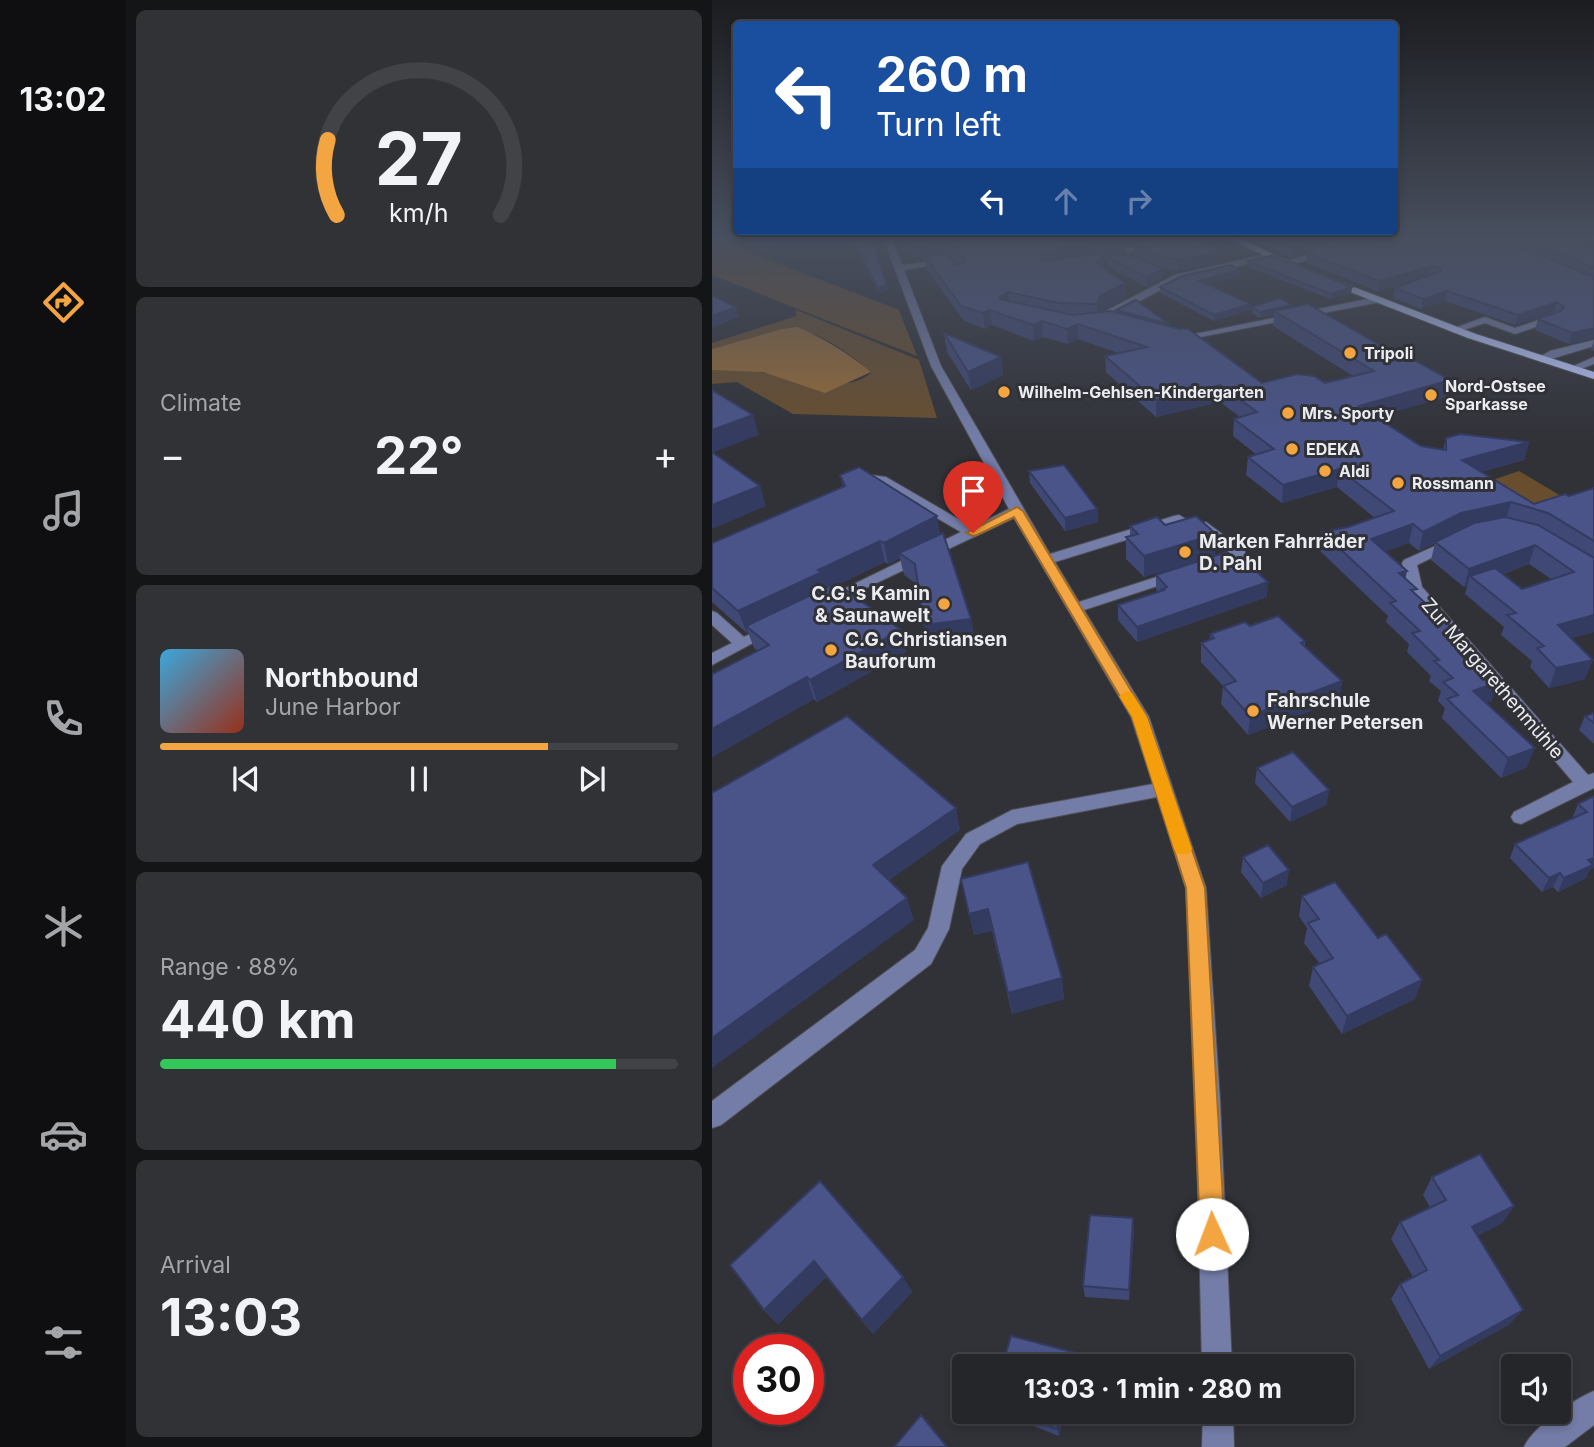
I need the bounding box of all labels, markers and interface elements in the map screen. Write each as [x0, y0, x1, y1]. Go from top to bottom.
text: 260 m [876, 45, 1028, 104]
icon: left [761, 49, 852, 140]
text: 13:02 [20, 80, 106, 119]
text: Turn left [876, 105, 1001, 144]
text: 27 [375, 114, 463, 203]
icon: left [974, 182, 1012, 220]
icon: ahead [1047, 182, 1085, 220]
icon: right [1120, 182, 1158, 220]
text: km/h [389, 198, 449, 228]
icon: directions [39, 278, 88, 327]
place label: Tripoli [1364, 343, 1413, 363]
marker: Tripoli [1342, 345, 1358, 361]
place label: Nord-Ostsee Sparkasse [1445, 376, 1546, 414]
place label: Wilhelm-Gehlsen-Kindergarten [1018, 382, 1264, 402]
marker: Wilhelm-Gehlsen-Kindergarten [996, 384, 1012, 400]
marker: Nord-Ostsee Sparkasse [1423, 387, 1439, 403]
text: Climate [160, 389, 242, 417]
place label: Mrs. Sporty [1302, 403, 1394, 423]
marker: Mrs. Sporty [1280, 405, 1296, 421]
text: 22° [374, 424, 464, 487]
text: − [160, 432, 185, 478]
text: + [653, 432, 678, 478]
place label: EDEKA [1306, 439, 1361, 459]
marker: EDEKA [1284, 441, 1300, 457]
pin [943, 461, 1003, 533]
place label: Aldi [1339, 461, 1370, 481]
marker: Aldi [1317, 463, 1333, 479]
icon: arrive [954, 472, 992, 510]
place label: Rossmann [1412, 473, 1494, 493]
marker: Rossmann [1390, 475, 1406, 491]
icon: music [39, 486, 88, 535]
place label: Marken Fahrräder D. Pahl [1199, 530, 1365, 575]
marker: Marken Fahrräder D. Pahl [1177, 544, 1193, 560]
place label: C.G.'s Kamin & Saunawelt [811, 582, 930, 627]
street label: Zur Margarethenmühle [1417, 593, 1569, 763]
marker: C.G.'s Kamin & Saunawelt [936, 596, 952, 612]
place label: C.G. Christiansen Bauforum [845, 628, 1007, 673]
marker: C.G. Christiansen Bauforum [823, 642, 839, 658]
text: Northbound [265, 662, 419, 693]
place label: Fahrschule Werner Petersen [1267, 689, 1423, 734]
text: June Harbor [265, 693, 401, 721]
icon: phone [39, 694, 88, 743]
marker: Fahrschule Werner Petersen [1245, 703, 1261, 719]
icon: previous [227, 760, 265, 798]
icon: pause [400, 760, 438, 798]
icon: next [573, 760, 611, 798]
icon: climate [39, 902, 88, 951]
text: Range · 88% [160, 953, 299, 981]
text: 440 km [160, 988, 355, 1051]
icon: car [39, 1110, 88, 1159]
position arrow [1175, 1197, 1249, 1271]
text: Arrival [160, 1251, 231, 1279]
text: 13:03 [160, 1286, 302, 1349]
icon: filters [39, 1318, 88, 1367]
speed limit sign: 30 [733, 1334, 824, 1425]
map controls [1501, 1354, 1571, 1424]
button: sound [1501, 1354, 1571, 1424]
text: 13:03 · 1 min · 280 m [1024, 1373, 1282, 1404]

